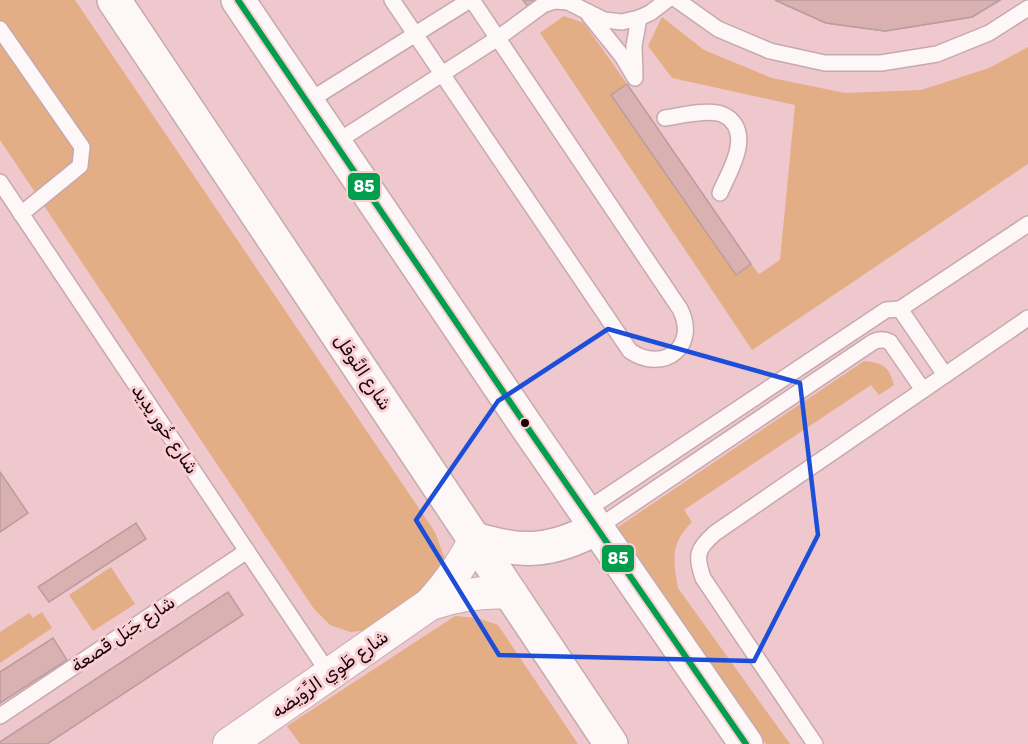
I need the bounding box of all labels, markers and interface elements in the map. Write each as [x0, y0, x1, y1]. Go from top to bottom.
line badge: 85 [347, 172, 381, 201]
text: 85 [353, 177, 375, 196]
street label: شارع النَّوفَل [329, 330, 397, 415]
street label: شارع خُور يِدِيد [126, 380, 203, 479]
unlabelled marker [519, 417, 531, 429]
line badge: 85 [601, 544, 635, 573]
text: 85 [607, 549, 629, 568]
street label: شارع جَبَل قَصعة [67, 591, 180, 678]
street label: شارع طَوِي الرِّوَيضه [267, 626, 394, 725]

